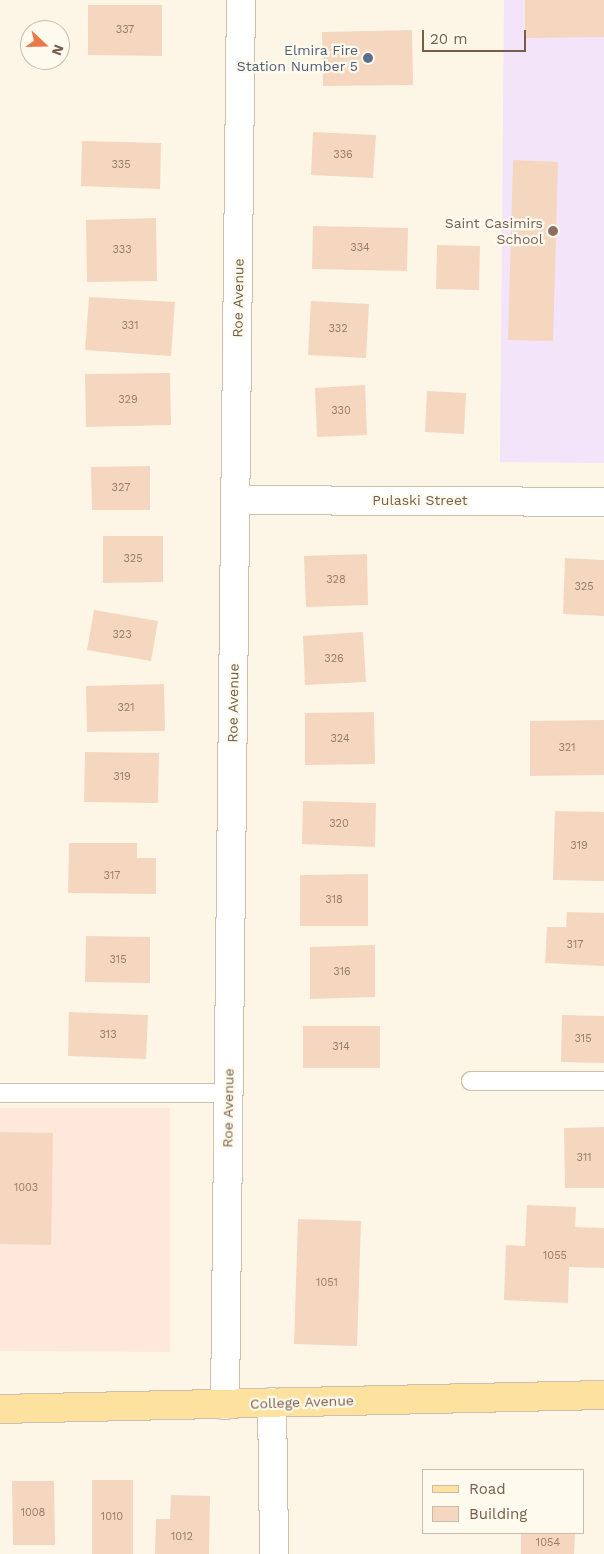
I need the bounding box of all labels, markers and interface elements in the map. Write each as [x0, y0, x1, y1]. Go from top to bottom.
north arrow [20, 20, 70, 70]
scale bar [424, 20, 528, 52]
house number: 337 [116, 23, 134, 37]
text: 20 m [430, 30, 468, 48]
text: N [49, 42, 67, 58]
place label: Elmira Fire Station Number 5 [236, 42, 358, 74]
marker: Elmira Fire Station Number 5 [362, 52, 374, 64]
house number: 336 [333, 148, 353, 162]
house number: 335 [111, 158, 131, 172]
place label: Saint Casimirs School [445, 215, 543, 248]
marker: Saint Casimirs School [547, 225, 559, 237]
house number: 334 [350, 241, 370, 255]
house number: 333 [112, 243, 132, 257]
street label: Roe Avenue [229, 258, 247, 338]
house number: 331 [121, 319, 139, 333]
house number: 332 [328, 322, 348, 336]
house number: 329 [118, 393, 138, 407]
house number: 330 [331, 404, 351, 418]
house number: 327 [112, 481, 130, 495]
street label: Pulaski Street [372, 492, 468, 508]
house number: 325 [123, 552, 143, 566]
house number: 328 [326, 573, 346, 587]
house number: 325 [574, 580, 594, 594]
house number: 323 [112, 628, 132, 642]
house number: 326 [324, 652, 344, 666]
street label: Roe Avenue [224, 663, 242, 743]
house number: 321 [117, 701, 135, 715]
house number: 324 [330, 732, 350, 746]
house number: 321 [558, 741, 576, 755]
house number: 319 [113, 770, 131, 784]
house number: 320 [329, 817, 349, 831]
house number: 319 [570, 839, 588, 853]
house number: 317 [104, 869, 120, 883]
house number: 318 [325, 893, 343, 907]
house number: 317 [567, 938, 583, 952]
house number: 315 [109, 953, 127, 967]
house number: 316 [333, 965, 351, 979]
house number: 313 [99, 1028, 117, 1042]
house number: 315 [574, 1032, 592, 1046]
house number: 314 [332, 1040, 350, 1054]
street label: Roe Avenue [219, 1068, 237, 1148]
house number: 311 [577, 1151, 591, 1165]
house number: 1003 [14, 1181, 38, 1195]
house number: 1055 [543, 1249, 567, 1263]
house number: 1051 [316, 1276, 338, 1290]
street label: College Avenue [250, 1392, 354, 1412]
legend [422, 1469, 584, 1534]
text: Road [469, 1480, 506, 1498]
text: Building [469, 1505, 527, 1523]
house number: 1008 [21, 1506, 45, 1520]
house number: 1010 [101, 1510, 123, 1524]
house number: 1012 [171, 1530, 193, 1544]
house number: 1054 [536, 1536, 560, 1550]

